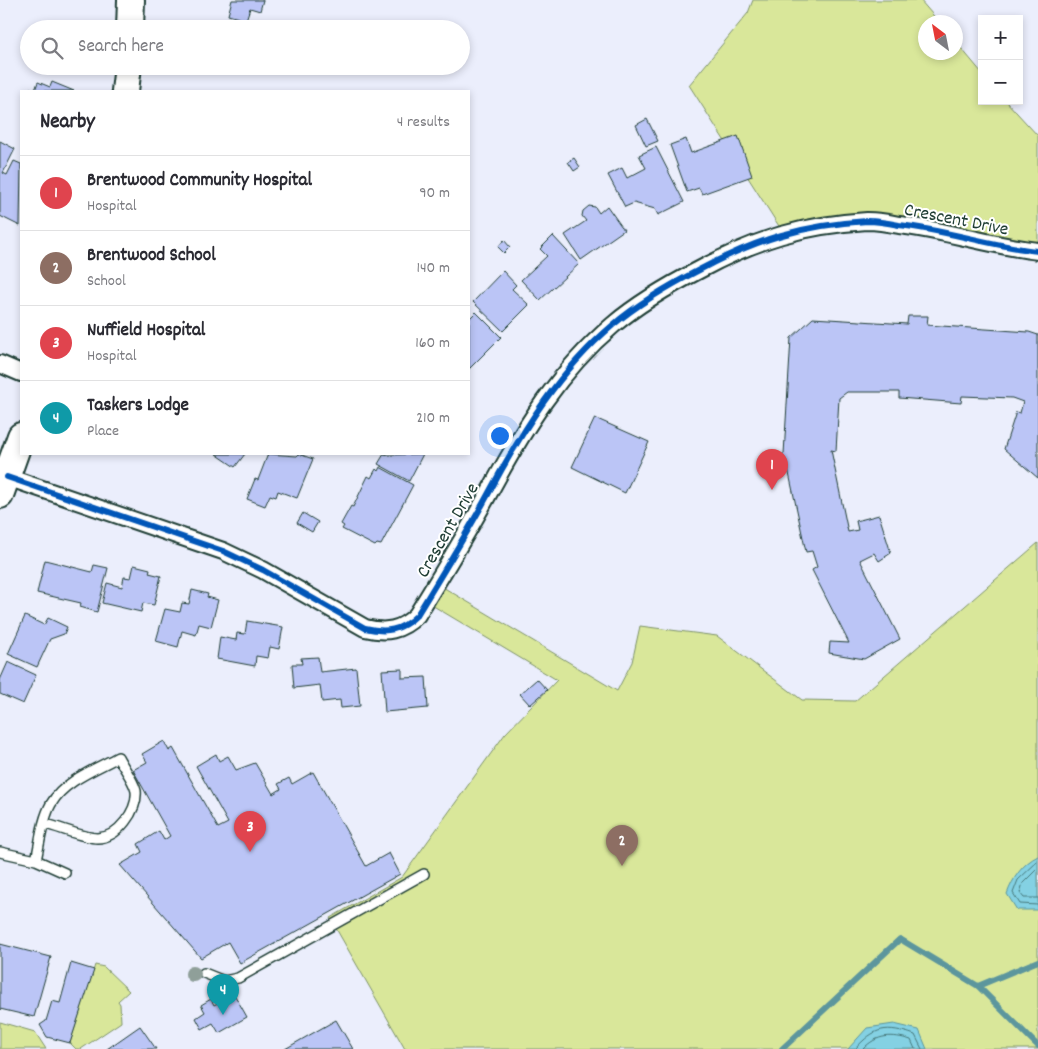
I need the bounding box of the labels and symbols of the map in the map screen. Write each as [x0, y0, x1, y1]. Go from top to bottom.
north arrow [918, 15, 963, 60]
street label: Crescent Drive [902, 198, 1010, 244]
your location [487, 423, 513, 449]
pin: 1 [756, 449, 788, 490]
street label: Crescent Drive [411, 479, 487, 583]
pin: 3 [234, 811, 266, 852]
pin: 2 [606, 825, 638, 866]
pin: 4 [207, 974, 239, 1015]

